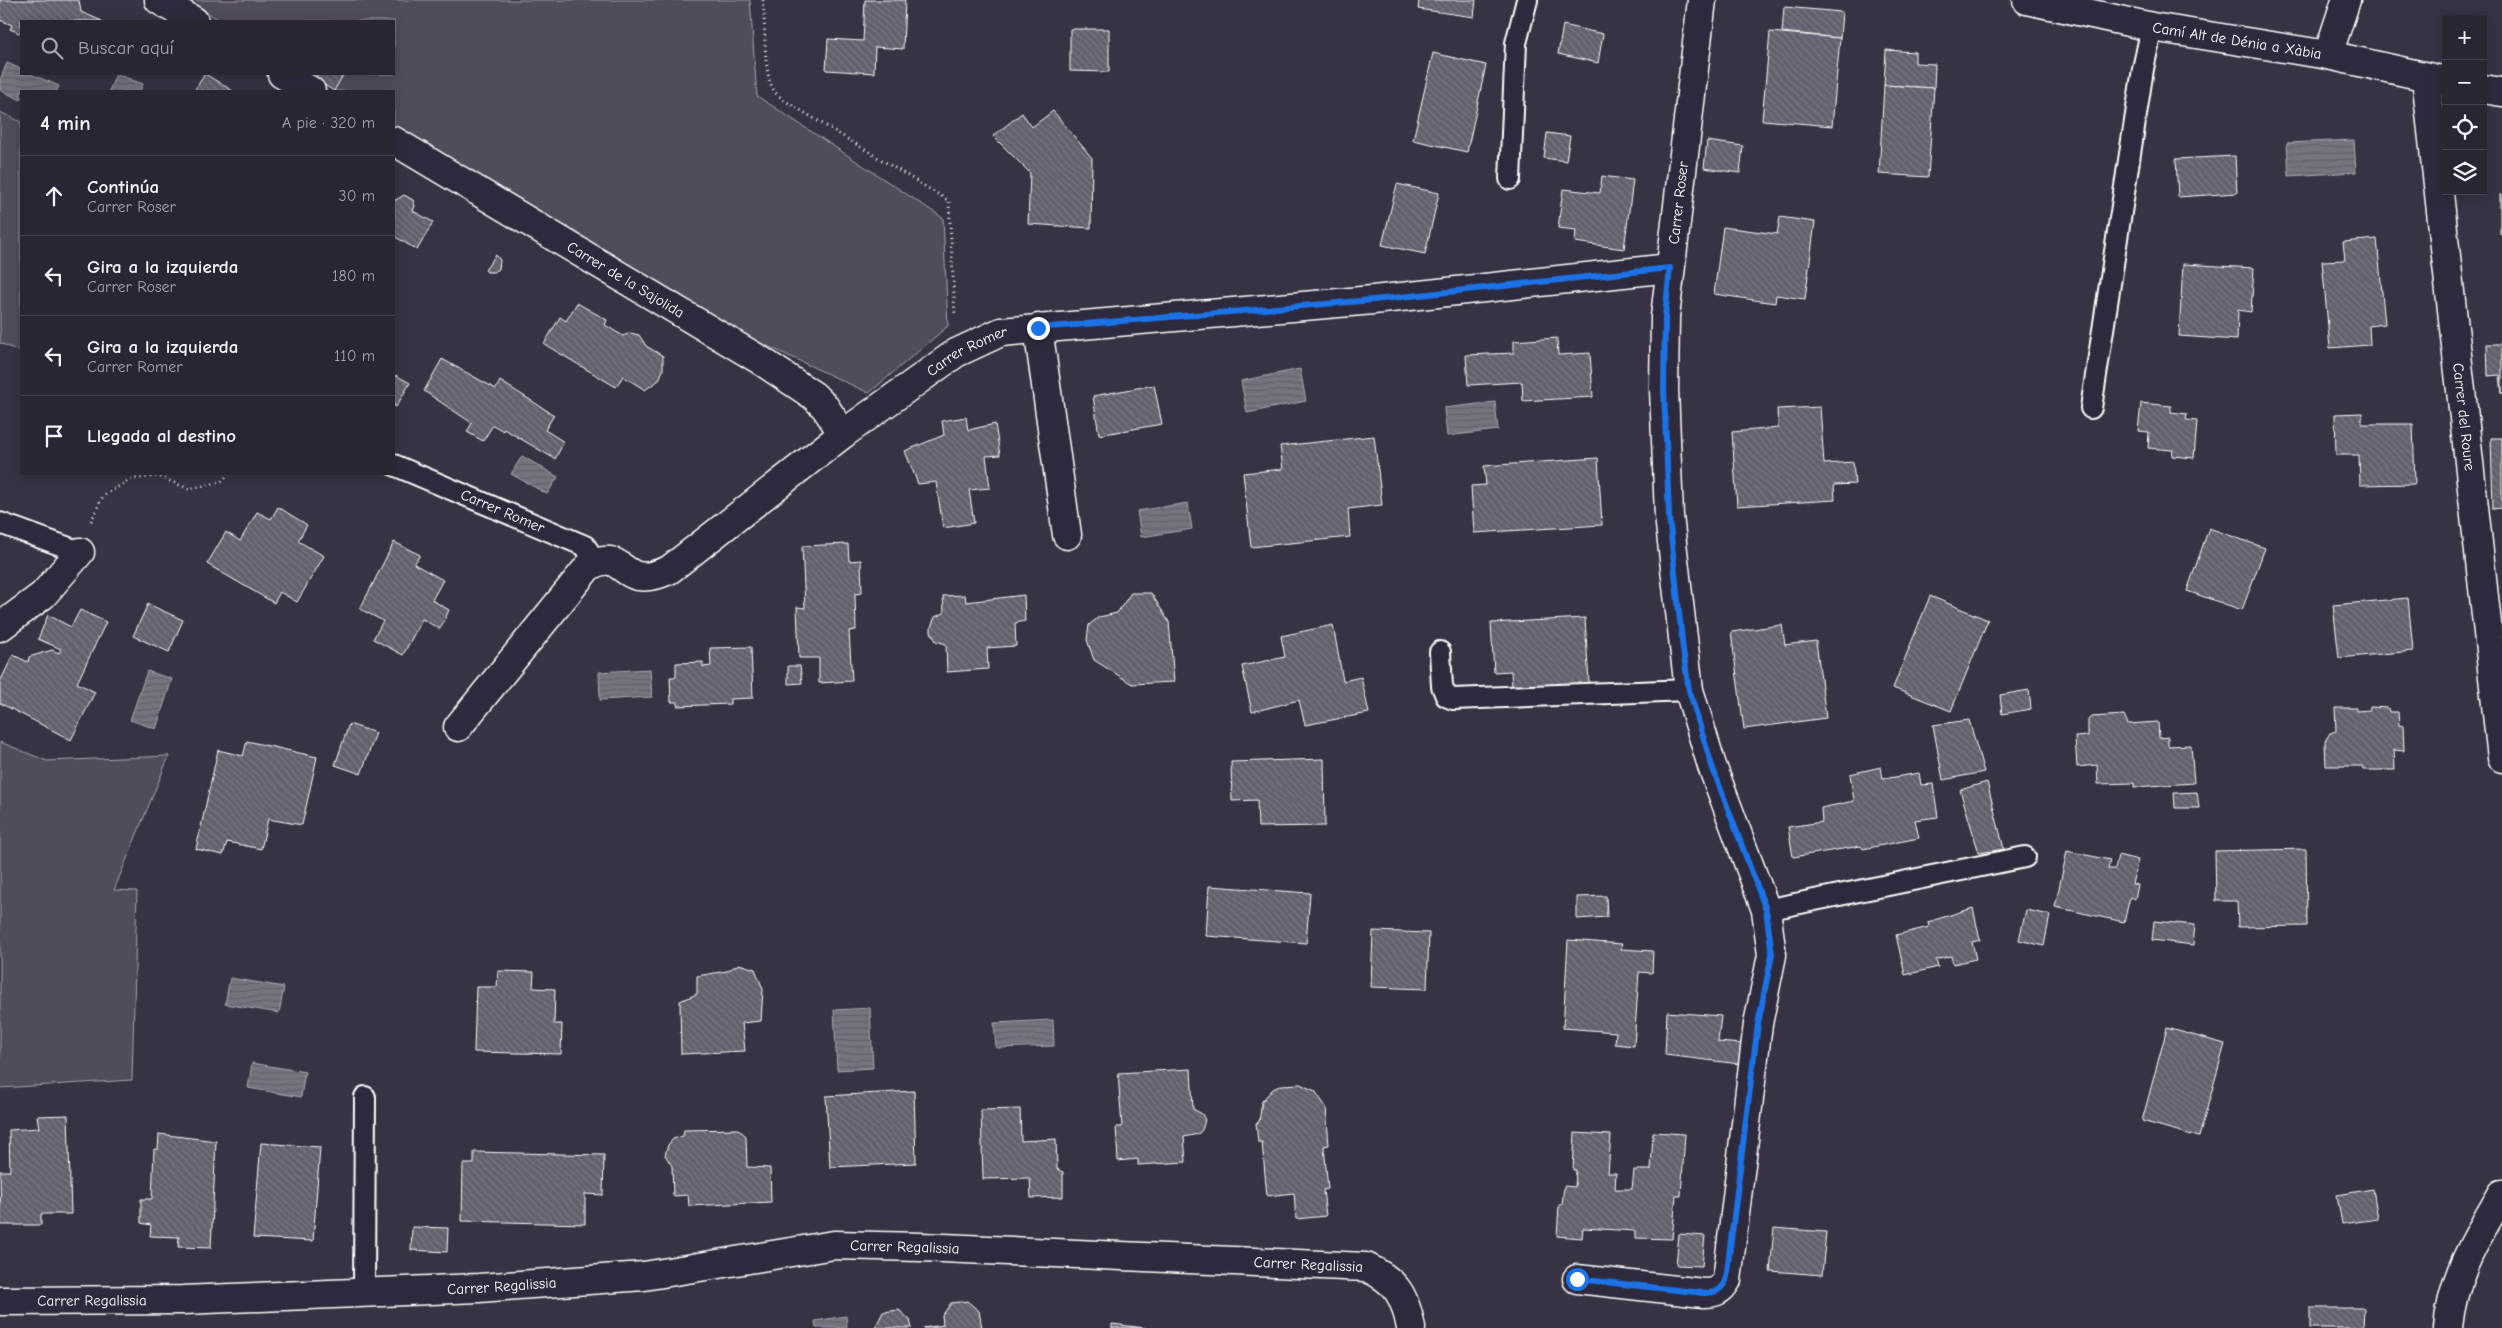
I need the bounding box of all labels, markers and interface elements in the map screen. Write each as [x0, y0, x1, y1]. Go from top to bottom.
map controls [2442, 15, 2487, 195]
button: + [2442, 15, 2487, 60]
street label: Camí Alt de Dénia a Xàbia [2151, 18, 2323, 63]
search box [20, 20, 395, 75]
icon: search [38, 34, 66, 62]
text: Buscar aquí [78, 37, 174, 59]
button: − [2442, 60, 2487, 105]
button: locate [2442, 105, 2487, 150]
text: 4 min [40, 111, 91, 135]
text: A pie · 320 m [282, 114, 375, 132]
button: layers [2442, 150, 2487, 195]
street label: Carrer Roser [1665, 160, 1692, 245]
text: Continúa [87, 176, 159, 198]
icon: ahead [40, 182, 68, 210]
text: 30 m [339, 187, 375, 205]
text: Carrer Roser [87, 198, 176, 216]
street label: Carrer de la Sajolida [564, 238, 688, 322]
text: Gira a la izquierda [87, 256, 238, 278]
icon: left [40, 262, 68, 290]
text: 180 m [332, 267, 375, 285]
text: Carrer Roser [87, 278, 176, 296]
route end [1027, 317, 1050, 340]
street label: Carrer Romer [923, 323, 1008, 380]
text: Gira a la izquierda [87, 336, 238, 358]
icon: left [40, 342, 68, 370]
text: 110 m [334, 347, 375, 365]
text: Carrer Romer [87, 358, 183, 376]
street label: Carrer del Roure [2449, 362, 2479, 472]
icon: arrive [40, 422, 68, 450]
text: Llegada al destino [87, 425, 236, 447]
street label: Carrer Romer [458, 485, 547, 537]
street label: Carrer Regalissia [850, 1236, 960, 1258]
street label: Carrer Regalissia [1253, 1253, 1363, 1276]
route start [1566, 1268, 1589, 1291]
street label: Carrer Regalissia [447, 1273, 557, 1298]
street label: Carrer Regalissia [37, 1291, 147, 1310]

